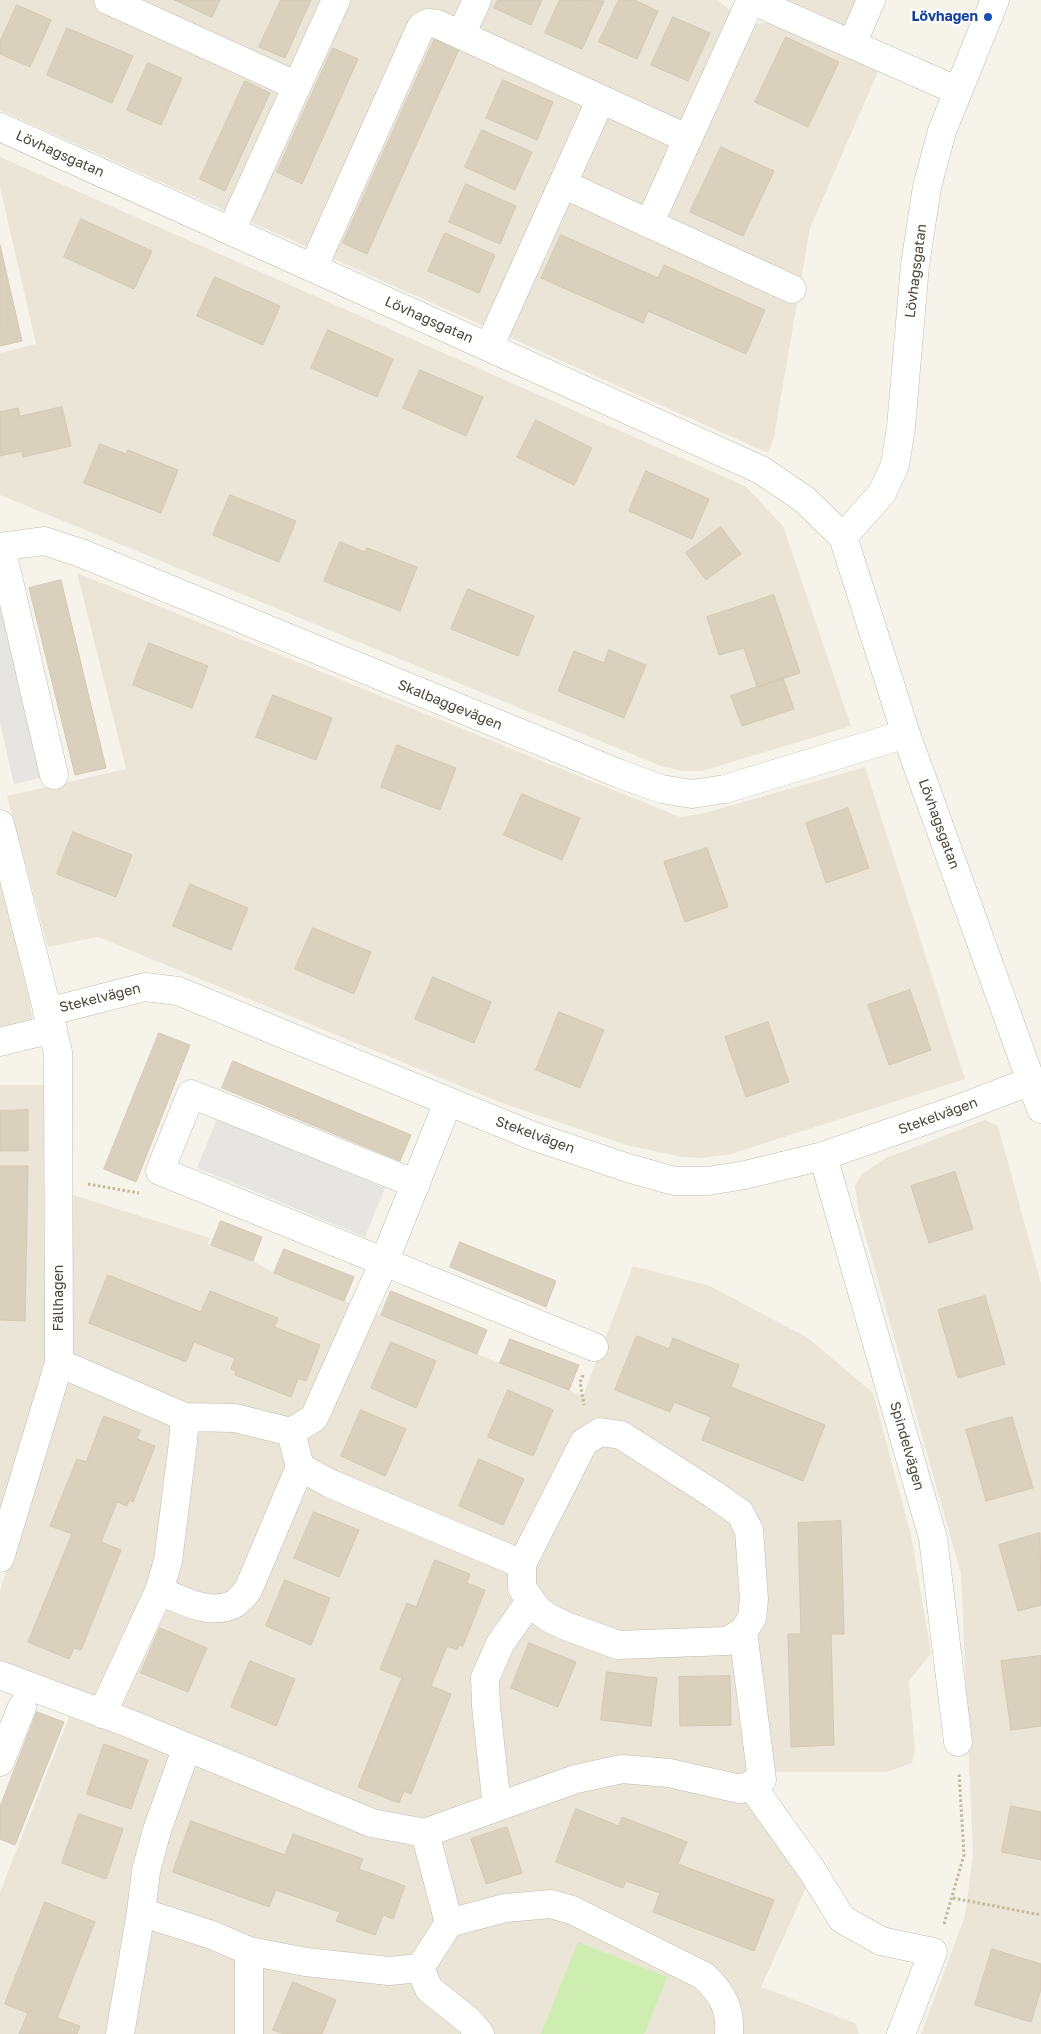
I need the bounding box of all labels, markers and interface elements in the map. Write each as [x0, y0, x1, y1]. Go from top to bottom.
place label: Lövhagen [912, 9, 978, 25]
marker: Lövhagen [982, 11, 994, 23]
street label: Lövhagsgatan [13, 127, 107, 181]
street label: Lövhagsgatan [902, 223, 930, 319]
street label: Lövhagsgatan [382, 293, 476, 347]
street label: Skalbaggevägen [395, 676, 505, 734]
street label: Lövhagsgatan [915, 777, 963, 871]
street label: Stekelvägen [58, 980, 142, 1016]
street label: Stekelvägen [896, 1094, 980, 1138]
street label: Stekelvägen [493, 1113, 577, 1157]
street label: Fällhagen [51, 1265, 67, 1331]
street label: Spindelvägen [886, 1400, 928, 1492]

